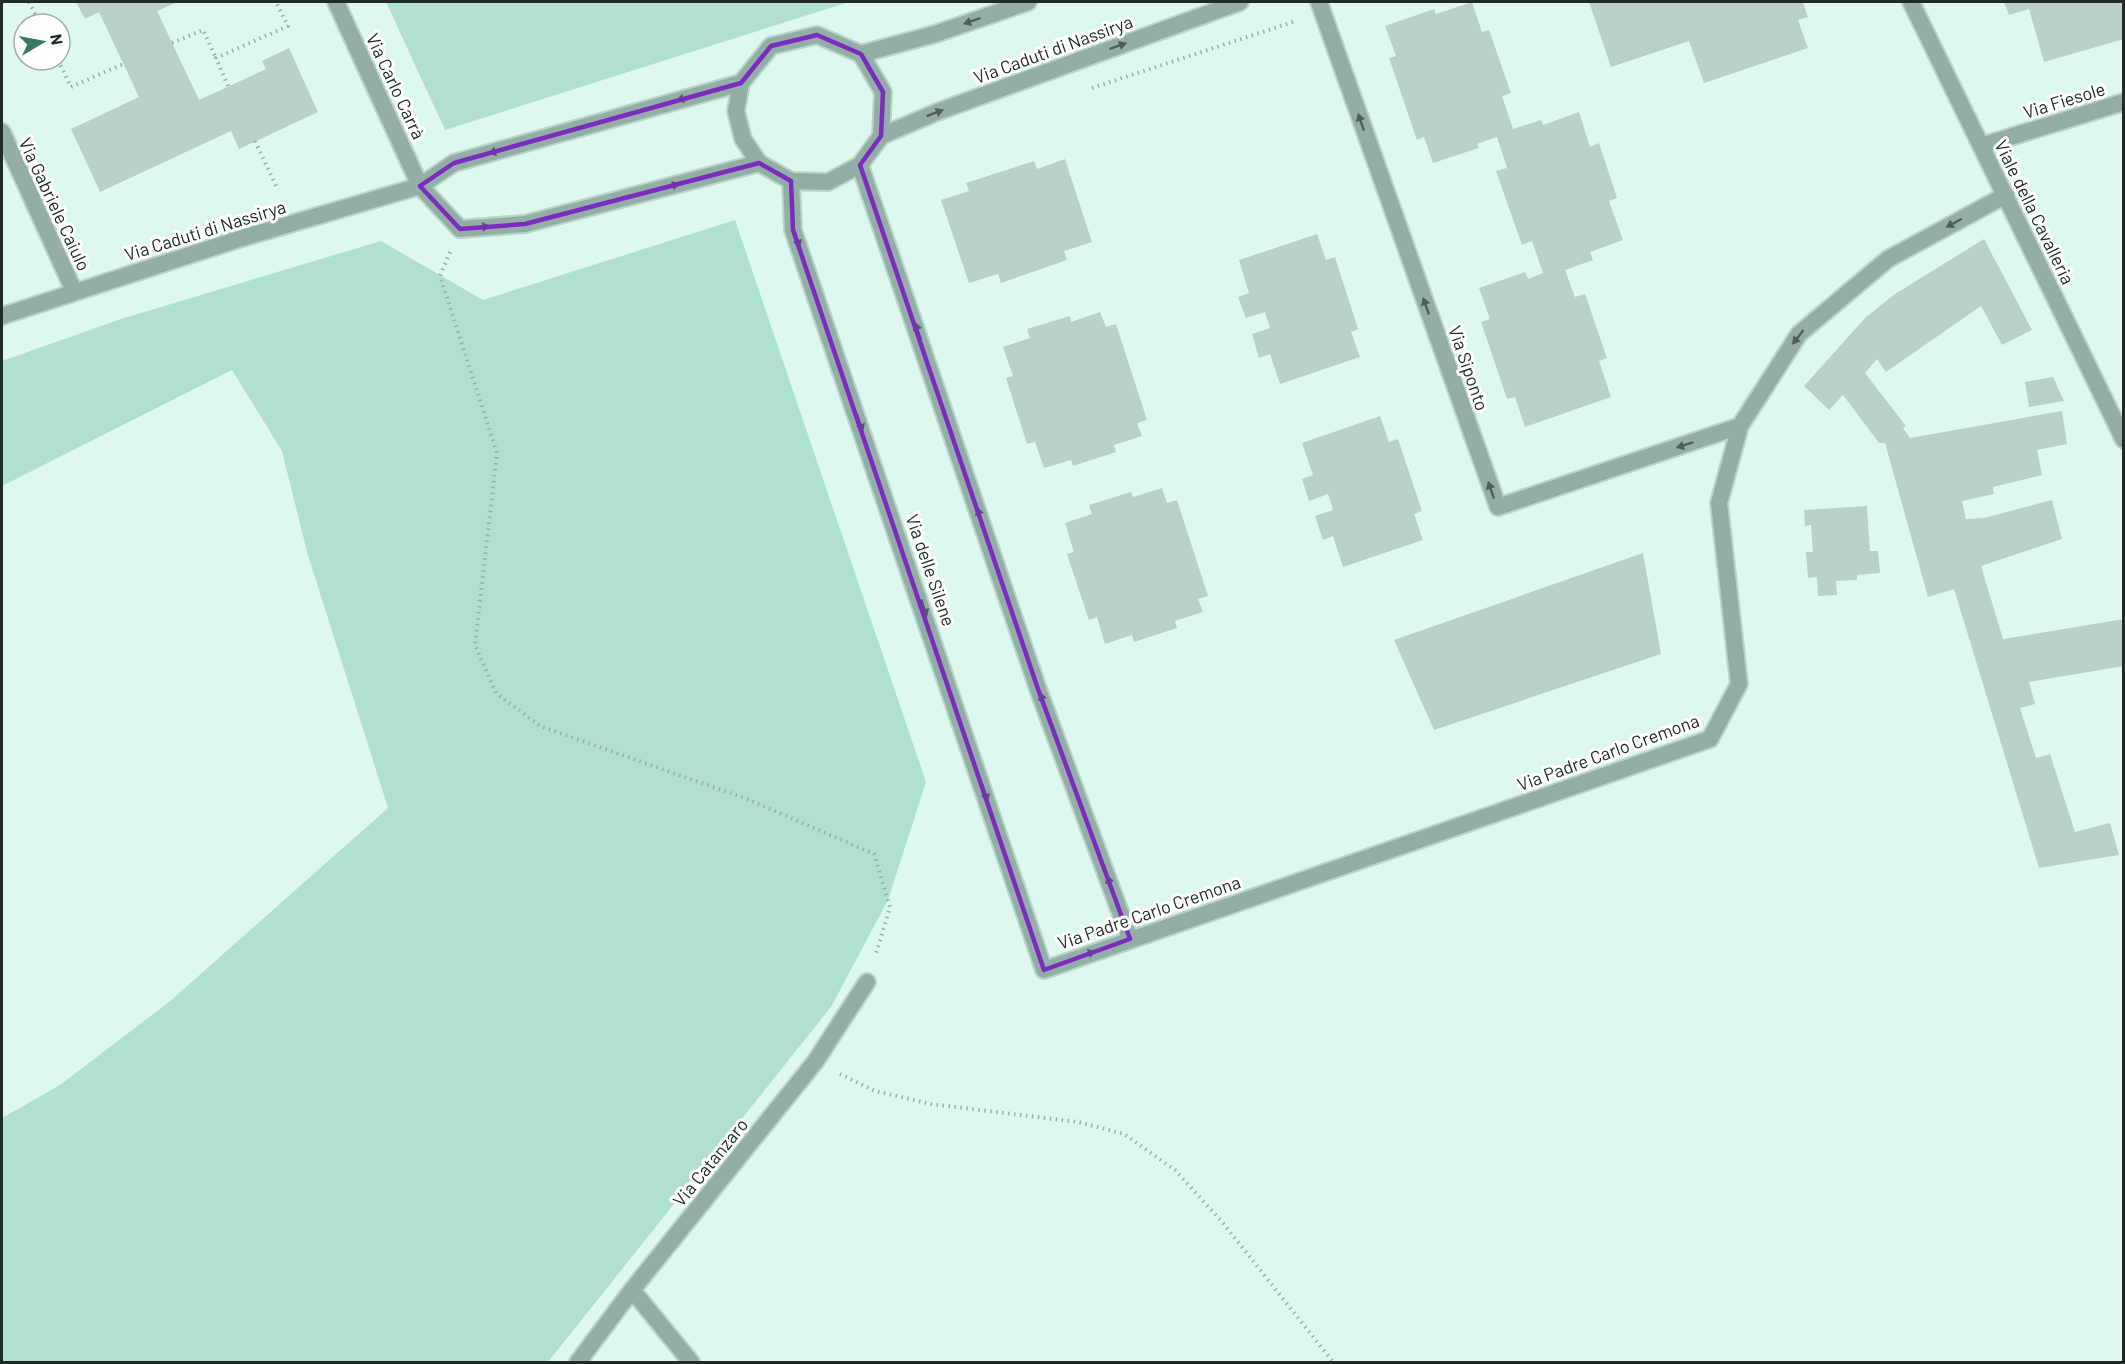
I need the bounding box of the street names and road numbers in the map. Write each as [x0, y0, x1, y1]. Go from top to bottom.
street label: Via Caduti di Nassirya [970, 10, 1136, 88]
street label: Via Carlo Carrà [362, 30, 430, 142]
street label: Via Fiesole [2020, 77, 2108, 123]
street label: Via Gabriele Caiulo [15, 134, 95, 274]
street label: Viale della Cavalleria [1991, 136, 2079, 288]
street label: Via Caduti di Nassirya [122, 195, 288, 265]
street label: Via Siponto [1444, 323, 1494, 413]
street label: Via delle Silene [902, 511, 960, 629]
street label: Via Padre Carlo Cremona [1514, 709, 1702, 795]
street label: Via Padre Carlo Cremona [1055, 870, 1243, 954]
street label: Via Catanzaro [668, 1114, 752, 1210]

